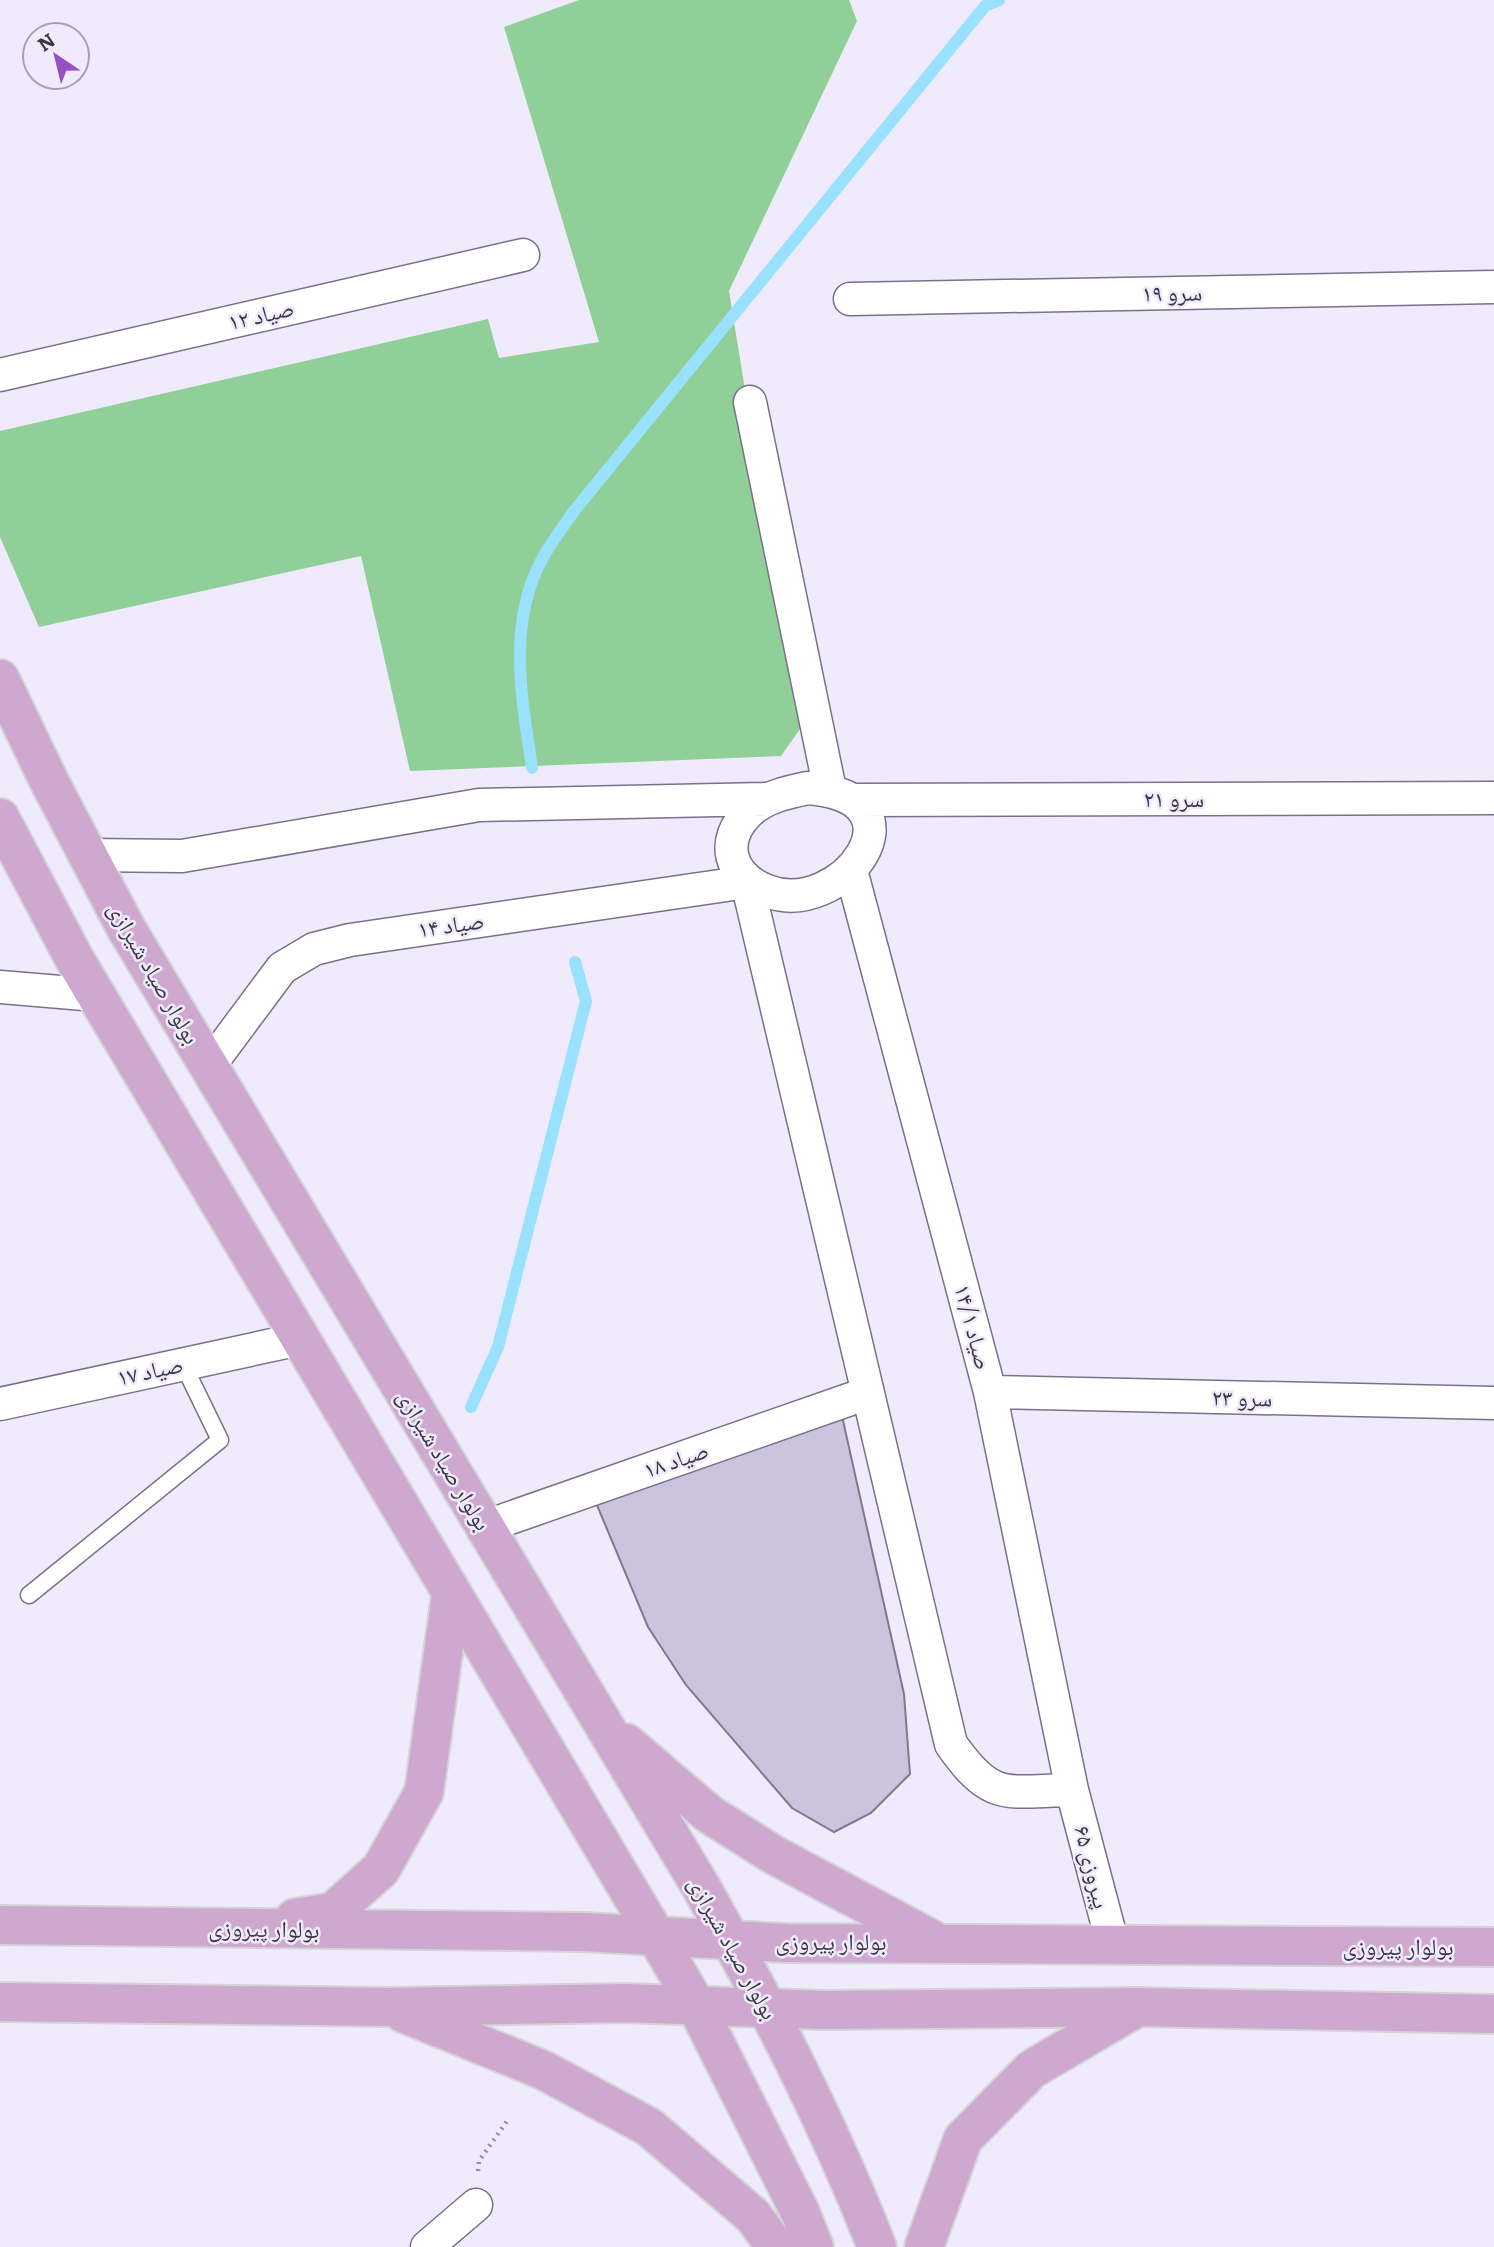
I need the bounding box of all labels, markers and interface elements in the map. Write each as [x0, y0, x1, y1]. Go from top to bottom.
north arrow [21, 21, 91, 91]
text: N [31, 25, 60, 57]
street label: سرو ۱۹ [1141, 273, 1202, 309]
street label: صیاد ۱۲ [224, 289, 297, 337]
street label: سرو ۲۱ [1144, 780, 1204, 814]
street label: بولوار صیاد شیرازی [101, 895, 210, 1049]
street label: صیاد ۱۴ [415, 902, 486, 945]
street label: صیاد ۱۴/۱ [947, 1280, 1003, 1373]
street label: صیاد ۱۷ [113, 1345, 186, 1393]
street label: سرو ۲۳ [1212, 1378, 1273, 1414]
street label: بولوار صیاد شیرازی [390, 1382, 501, 1536]
street label: صیاد ۱۸ [638, 1431, 713, 1485]
street label: پیروزی ۶۵ [1067, 1821, 1121, 1912]
street label: بولوار صیاد شیرازی [681, 1869, 788, 2025]
street label: بولوار پیروزی [208, 1909, 320, 1945]
street label: بولوار پیروزی [776, 1923, 887, 1957]
street label: بولوار پیروزی [1343, 1928, 1454, 1962]

